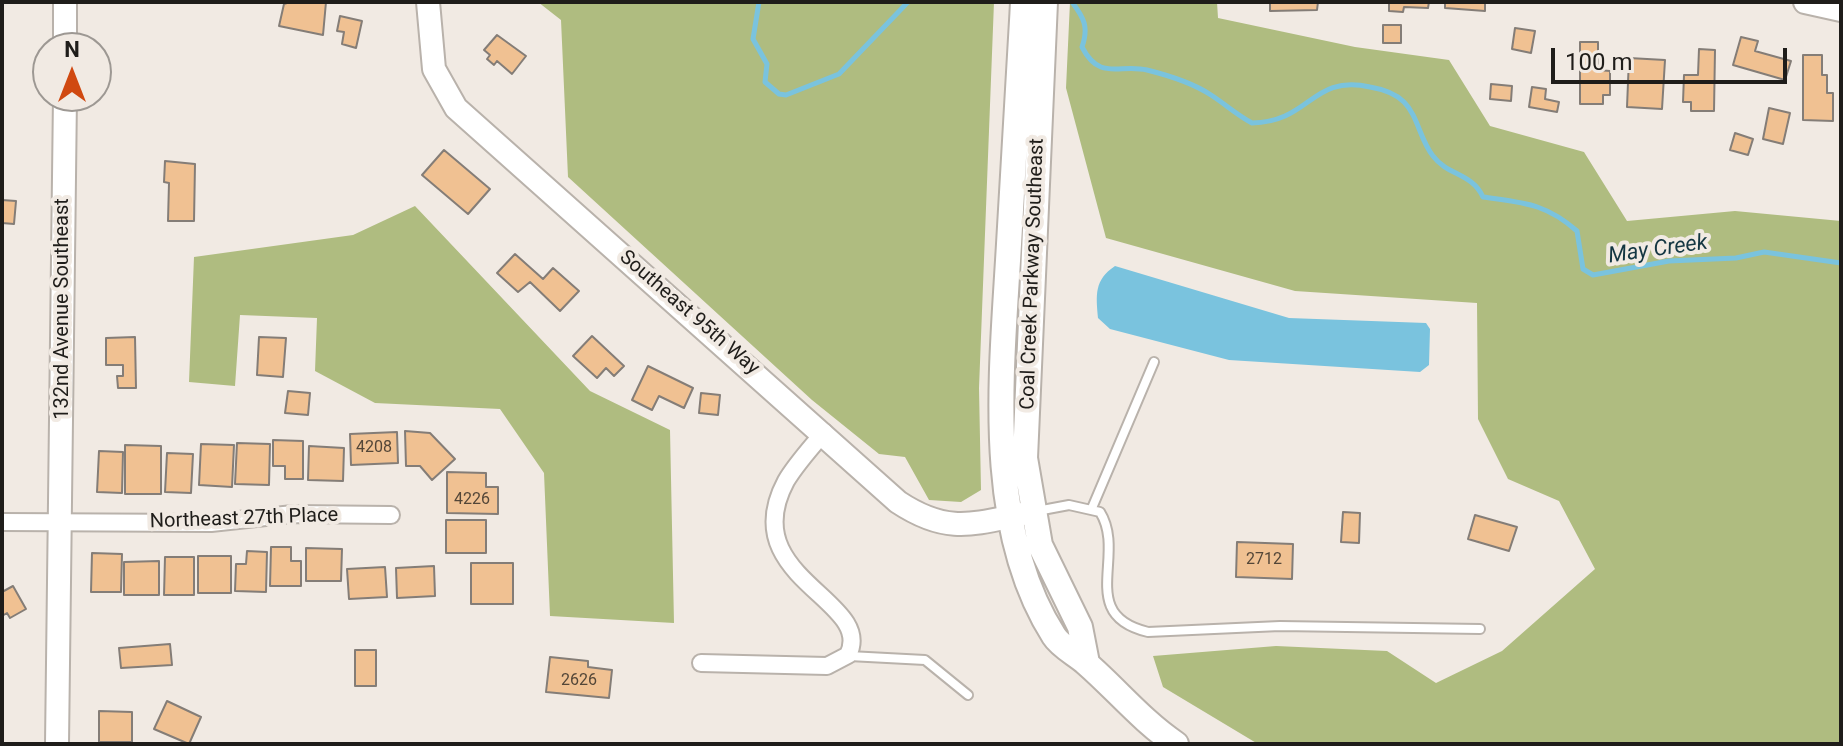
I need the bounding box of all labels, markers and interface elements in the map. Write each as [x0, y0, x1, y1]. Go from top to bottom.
north arrow [32, 32, 112, 112]
scale bar [1555, 32, 1791, 82]
text: N [64, 37, 80, 62]
text: 100 m [1565, 48, 1632, 76]
street label: Coal Creek Parkway Southeast [1016, 138, 1050, 410]
street label: 132nd Avenue Southeast [51, 198, 75, 420]
water label: May Creek [1607, 230, 1709, 270]
street label: Southeast 95th Way [614, 246, 764, 380]
house number: 4208 [356, 438, 392, 458]
house number: 4226 [454, 490, 490, 510]
street label: Northeast 27th Place [150, 504, 338, 534]
house number: 2712 [1246, 550, 1282, 570]
house number: 2626 [561, 671, 597, 691]

